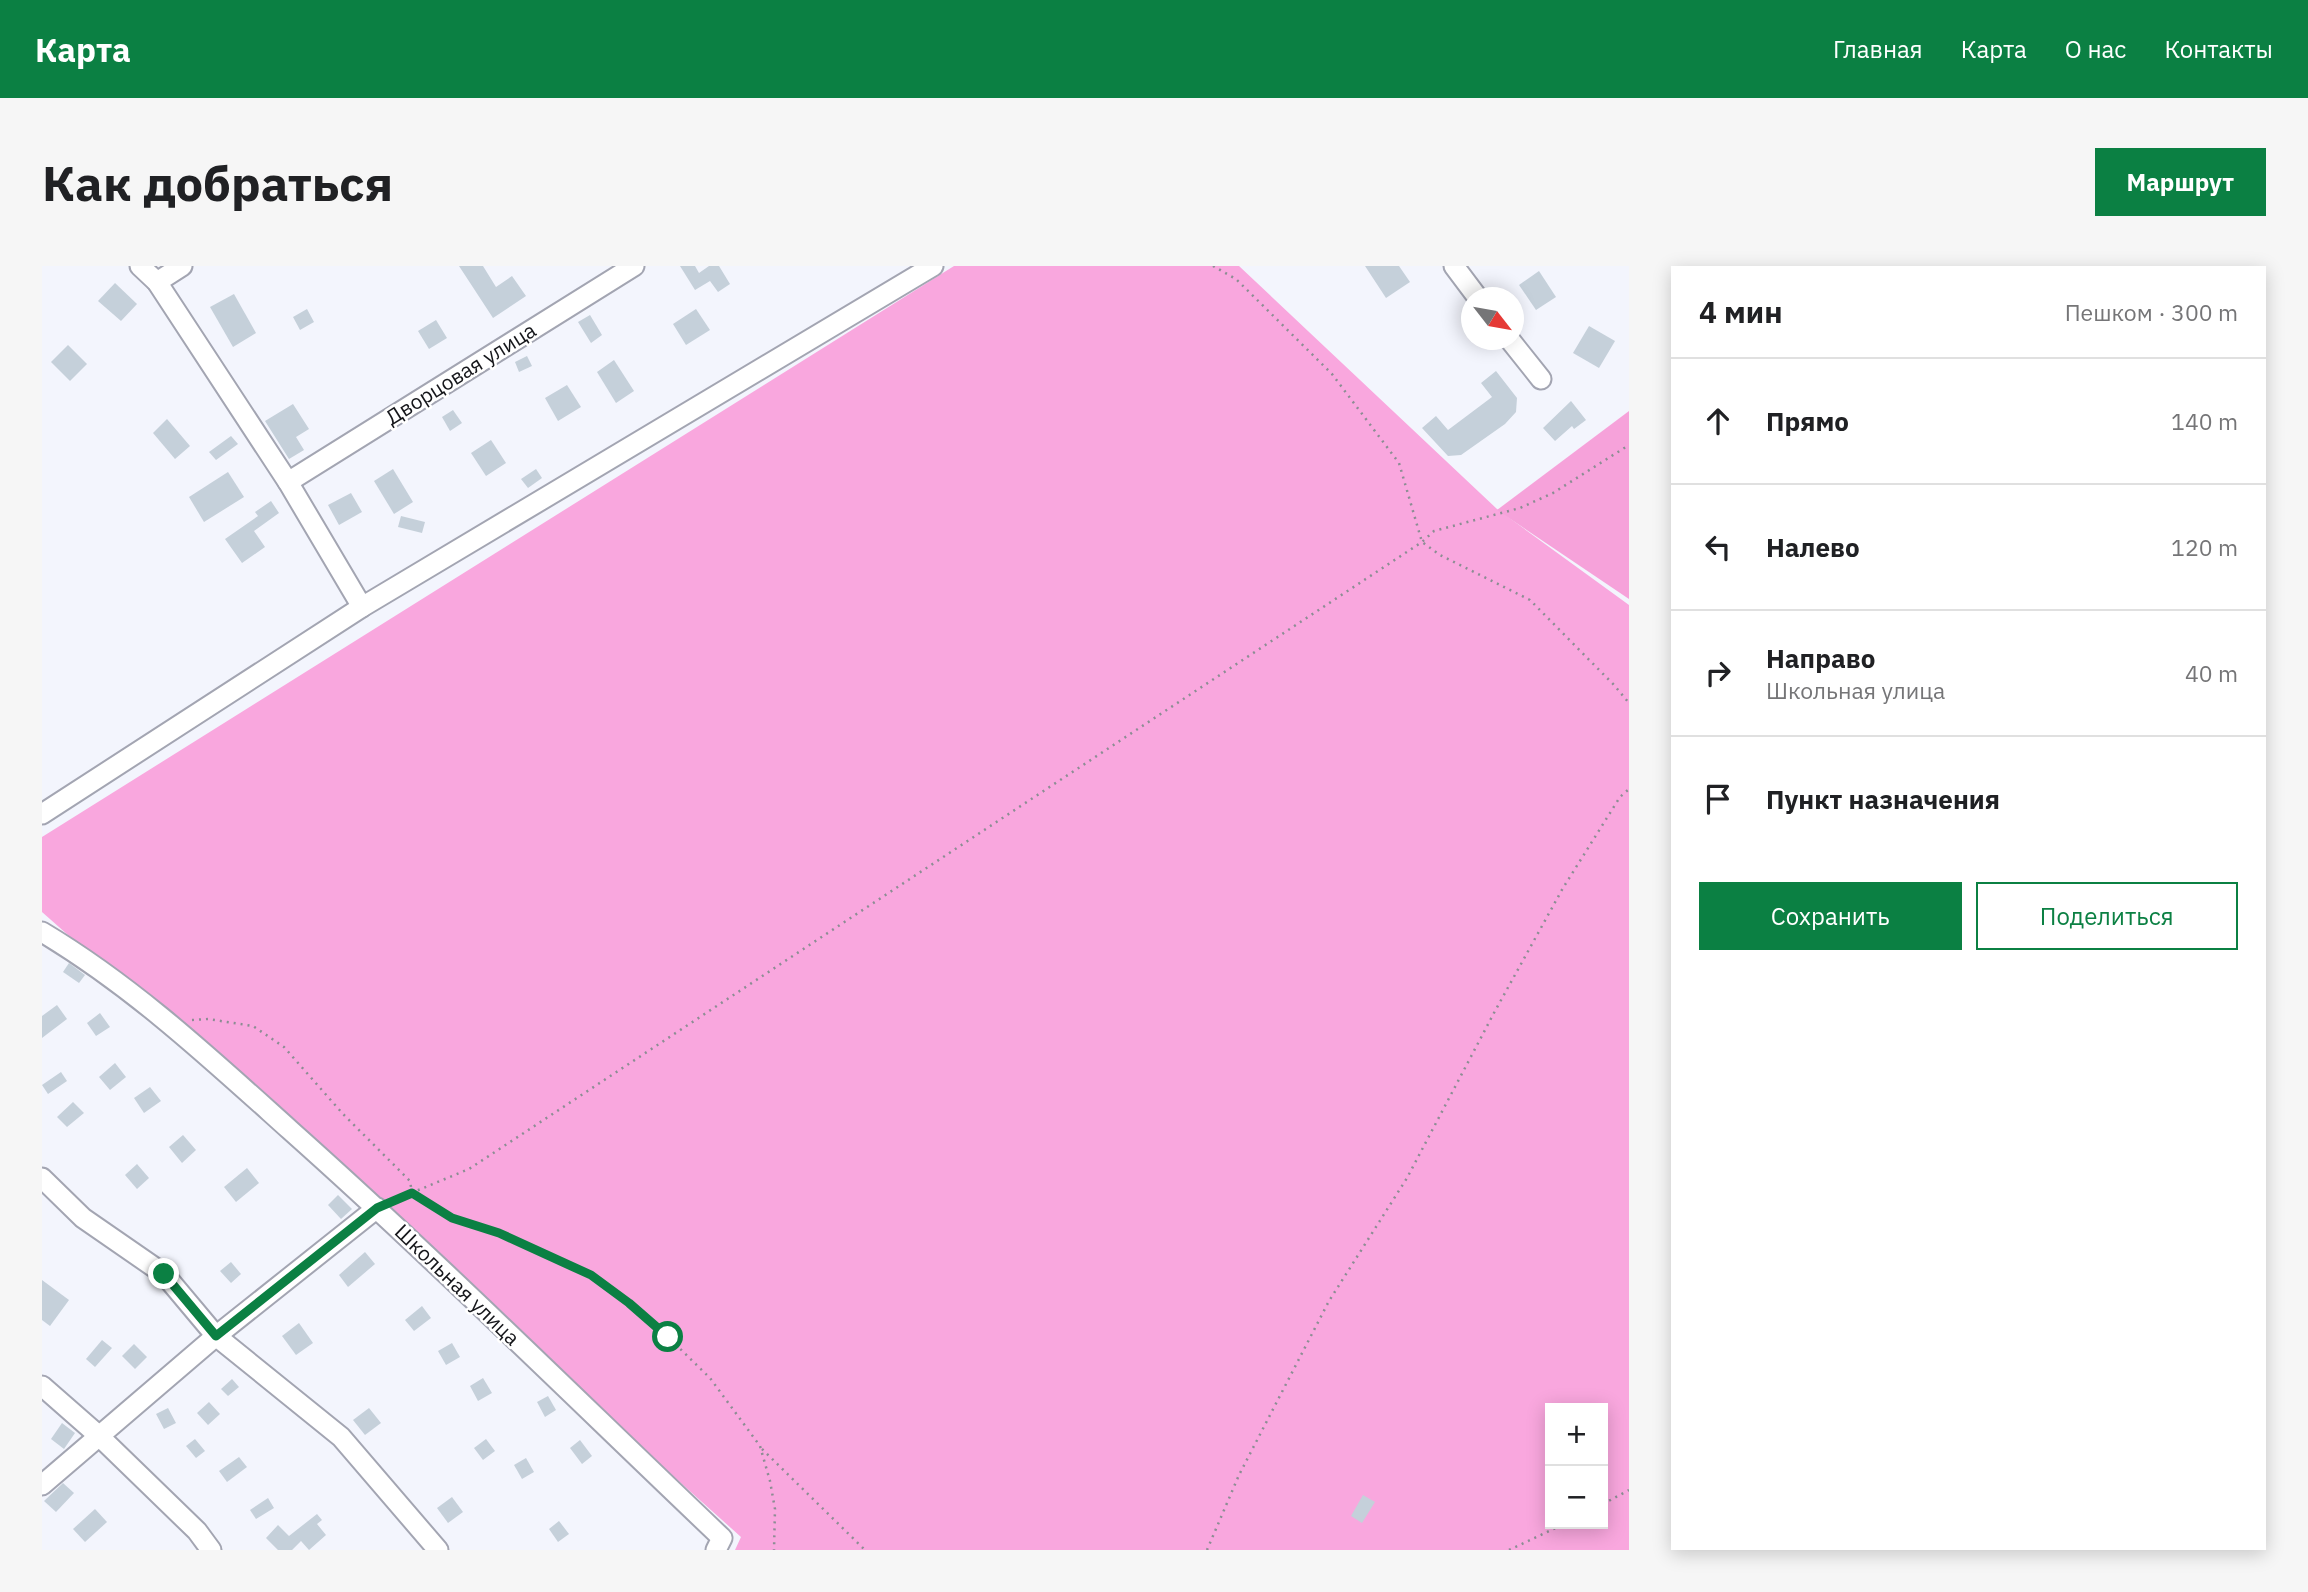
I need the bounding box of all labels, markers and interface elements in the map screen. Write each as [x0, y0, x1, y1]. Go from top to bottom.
text: Карта [35, 28, 131, 71]
text: Главная [1833, 33, 1923, 65]
text: Карта [1961, 33, 2027, 65]
text: О нас [2065, 33, 2126, 65]
text: Контакты [2164, 33, 2273, 65]
button: Маршрут [2095, 148, 2266, 216]
text: Как добраться [42, 151, 393, 214]
north arrow [1461, 287, 1524, 350]
text: 4 мин [1699, 292, 1783, 331]
text: Пешком · 300 m [2065, 297, 2238, 327]
street label: Дворцовая улица [380, 316, 541, 431]
icon: ahead [1699, 402, 1737, 440]
text: Прямо [1766, 404, 1849, 438]
text: 140 m [2171, 406, 2238, 436]
icon: left [1699, 528, 1737, 566]
text: Налево [1766, 530, 1860, 564]
text: 120 m [2171, 532, 2238, 562]
text: Направо [1766, 641, 1875, 675]
icon: right [1699, 654, 1737, 692]
text: 40 m [2185, 658, 2238, 688]
text: Школьная улица [1766, 675, 1945, 705]
icon: arrive [1699, 780, 1737, 818]
text: Пункт назначения [1766, 782, 2000, 816]
button: Сохранить [1699, 882, 1962, 950]
button: Поделиться [1976, 882, 2238, 950]
street label: Школьная улица [389, 1217, 526, 1351]
route end [148, 1258, 179, 1289]
route start [652, 1321, 683, 1352]
map controls [1545, 1403, 1608, 1529]
button: + [1545, 1403, 1608, 1466]
button: − [1545, 1466, 1608, 1529]

